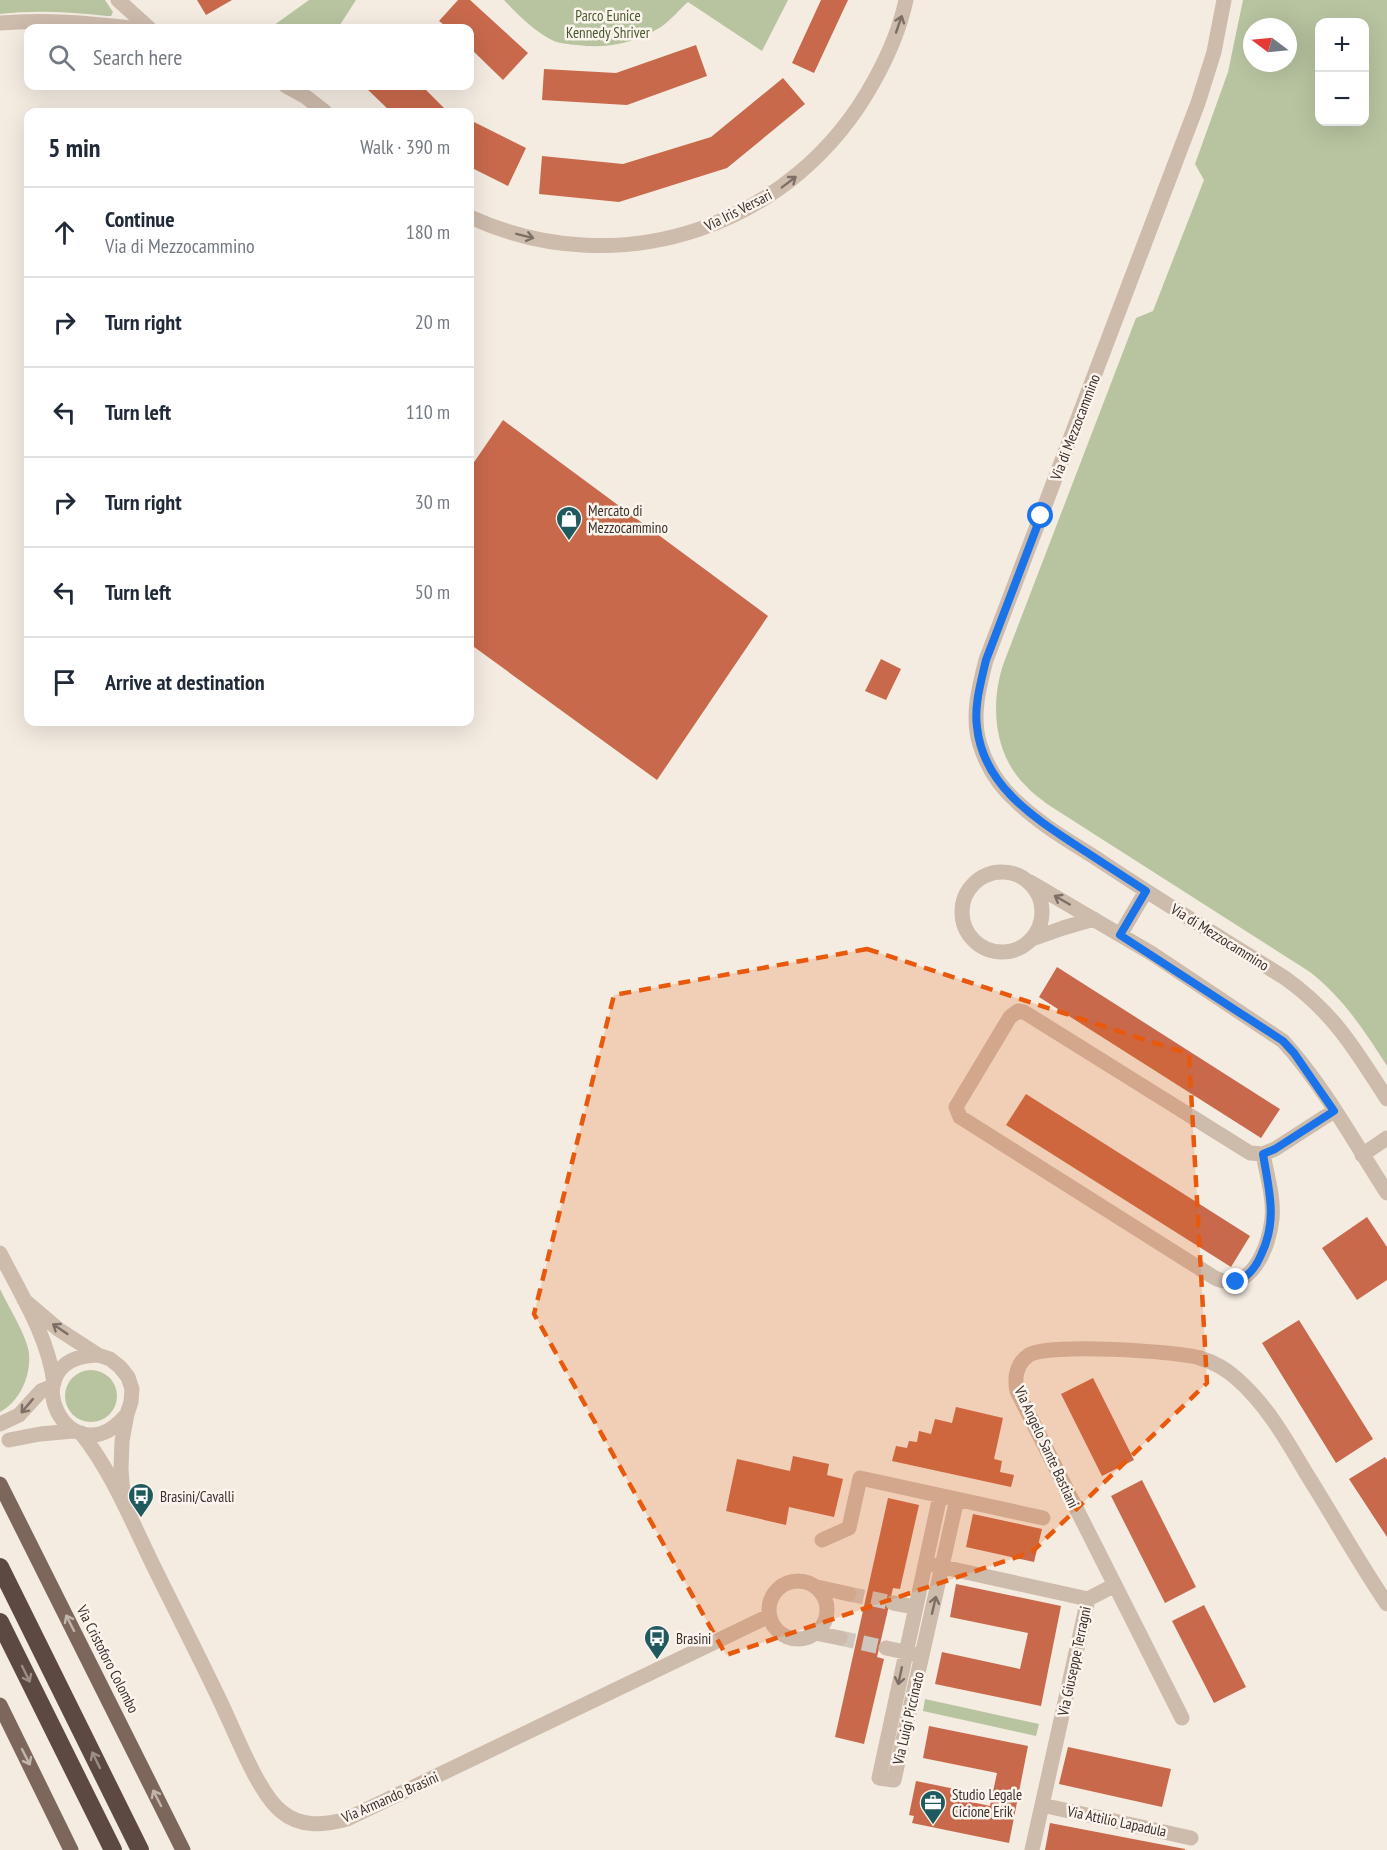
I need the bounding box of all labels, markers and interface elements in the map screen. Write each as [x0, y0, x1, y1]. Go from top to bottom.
park label: Parco Eunice Kennedy Shriver [566, 6, 651, 42]
one-way arrow [894, 15, 905, 34]
north arrow [1243, 18, 1297, 72]
map controls [1315, 18, 1369, 126]
button: + [1315, 18, 1369, 72]
search box [24, 24, 474, 90]
icon: search [45, 41, 78, 74]
text: Search here [93, 43, 182, 71]
button: − [1315, 72, 1369, 126]
text: 5 min [48, 131, 101, 164]
text: Walk · 390 m [360, 134, 450, 160]
one-way arrow [781, 175, 797, 188]
street label: Via Iris Versari [700, 185, 775, 236]
text: Continue [105, 205, 175, 233]
icon: ahead [48, 216, 81, 249]
text: 180 m [406, 219, 450, 245]
one-way arrow [515, 230, 534, 242]
text: Via di Mezzocammino [105, 233, 255, 259]
icon: right [48, 306, 81, 339]
text: Turn right [105, 308, 182, 336]
text: 20 m [415, 309, 450, 335]
street label: Via di Mezzocammino [1046, 371, 1104, 484]
icon: left [48, 396, 81, 429]
text: Turn left [105, 398, 171, 426]
text: 110 m [406, 399, 450, 425]
icon: right [48, 486, 81, 519]
text: Turn right [105, 488, 182, 516]
text: 30 m [415, 489, 450, 515]
place label: Mercato di Mezzocammino [588, 501, 668, 537]
route start [1027, 502, 1053, 528]
shop icon: Mercato di Mezzocammino [554, 504, 584, 542]
icon: left [48, 576, 81, 609]
text: Turn left [105, 578, 171, 606]
text: 50 m [415, 579, 450, 605]
icon: arrive [48, 666, 81, 699]
text: Arrive at destination [105, 668, 265, 696]
one-way arrow [1054, 894, 1071, 906]
street label: Via di Mezzocammino [1167, 899, 1273, 975]
route end [1222, 1268, 1248, 1294]
one-way arrow [52, 1323, 68, 1335]
street label: Via Angelo Sante Bastiani [1010, 1382, 1084, 1511]
one-way arrow [21, 1398, 34, 1414]
bus stop icon: Brasini/Cavalli [126, 1481, 156, 1519]
place label: Brasini/Cavalli [160, 1487, 235, 1506]
one-way arrow [929, 1596, 940, 1615]
street label: Via Cristoforo Colombo [72, 1601, 143, 1716]
street label: Via Giuseppe Terragni [1053, 1604, 1095, 1719]
one-way arrow [63, 1615, 75, 1633]
bus stop icon: Brasini [642, 1623, 672, 1661]
place label: Brasini [676, 1629, 711, 1648]
one-way arrow [21, 1665, 32, 1683]
one-way arrow [894, 1666, 906, 1685]
street label: Via Luigi Piccinato [888, 1670, 928, 1767]
one-way arrow [20, 1748, 32, 1766]
one-way arrow [90, 1752, 102, 1769]
street label: Via Armando Brasini [338, 1767, 441, 1827]
place label: Studio Legale Cicione Erik [952, 1785, 1022, 1821]
office icon: Studio Legale Cicione Erik [918, 1788, 948, 1826]
one-way arrow [150, 1789, 162, 1807]
street label: Via Attilio Lapadula [1065, 1801, 1168, 1841]

